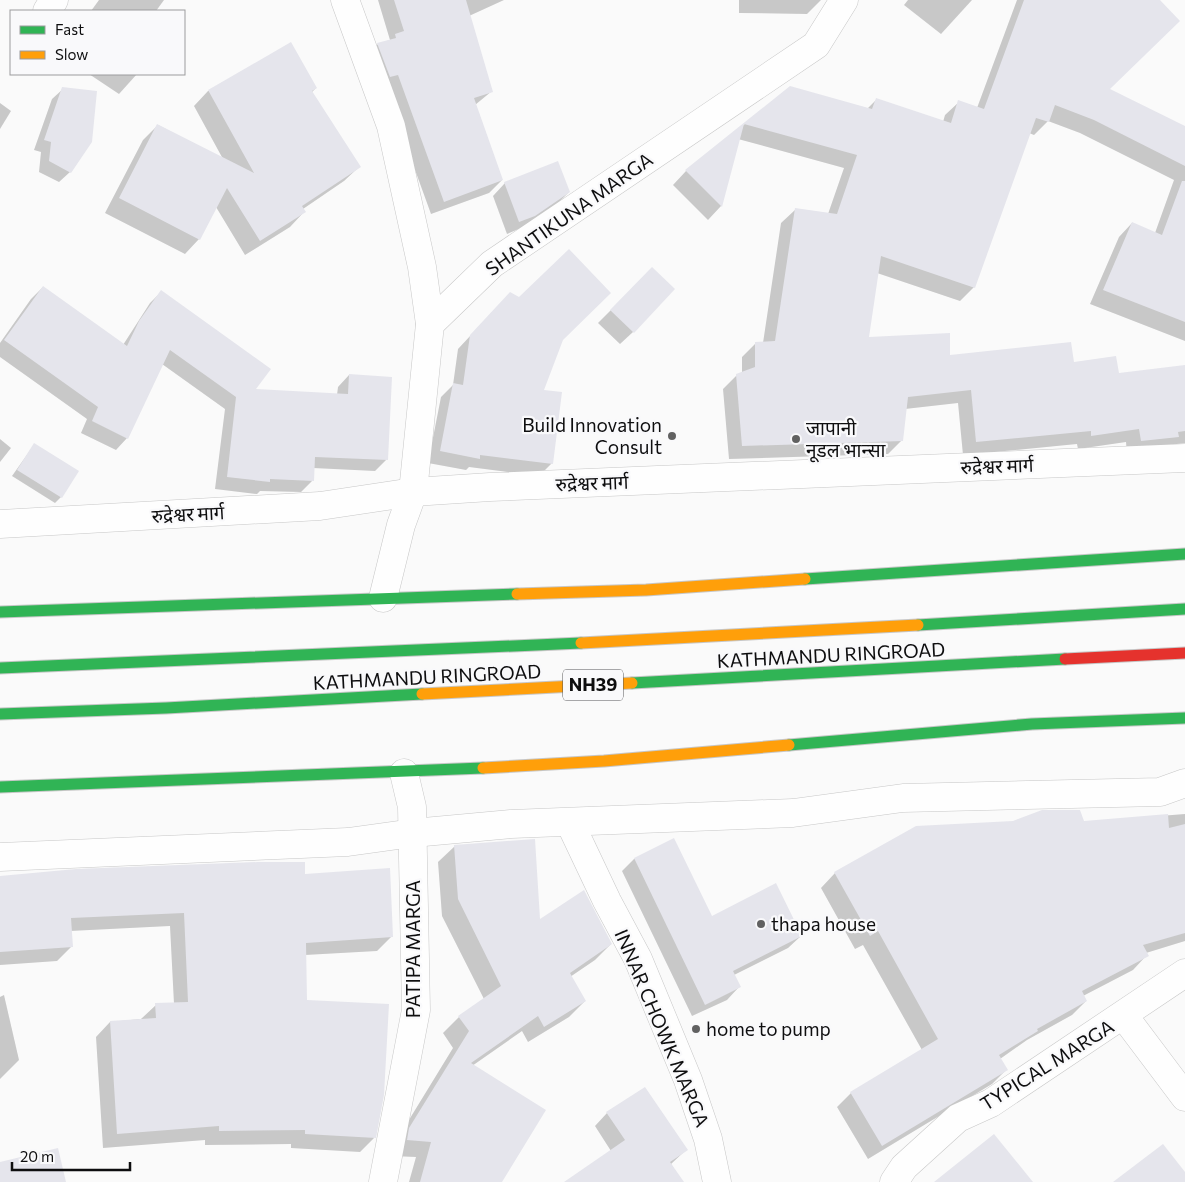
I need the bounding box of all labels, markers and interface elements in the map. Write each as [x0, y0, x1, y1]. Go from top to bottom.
legend [10, 10, 185, 75]
text: Fast [55, 20, 84, 38]
text: Slow [55, 45, 88, 63]
street label: SHANTIKUNA MARGA [481, 147, 657, 280]
place label: Build Innovation Consult [522, 413, 662, 458]
place label: जापानी नूडल भान्सा [806, 416, 886, 463]
marker: Build Innovation Consult [666, 430, 678, 442]
marker: जापानी नूडल भान्सा [790, 433, 802, 445]
street label: रुद्रेश्वर मार्ग [960, 453, 1035, 478]
street label: रुद्रेश्वर मार्ग [555, 470, 630, 495]
street label: रुद्रेश्वर मार्ग [151, 500, 226, 527]
street label: KATHMANDU RINGROAD [716, 637, 946, 672]
street label: KATHMANDU RINGROAD [312, 659, 542, 694]
road number: NH39 [563, 670, 623, 700]
street label: PATIPA MARGA [401, 880, 424, 1018]
place label: thapa house [771, 912, 876, 935]
marker: thapa house [755, 918, 767, 930]
street label: INNAR CHOWK MARGA [610, 926, 715, 1130]
street label: TYPICAL MARGA [976, 1014, 1118, 1115]
place label: home to pump [706, 1017, 831, 1040]
marker: home to pump [690, 1023, 702, 1035]
scale bar [12, 1140, 130, 1172]
text: 20 m [20, 1147, 54, 1165]

